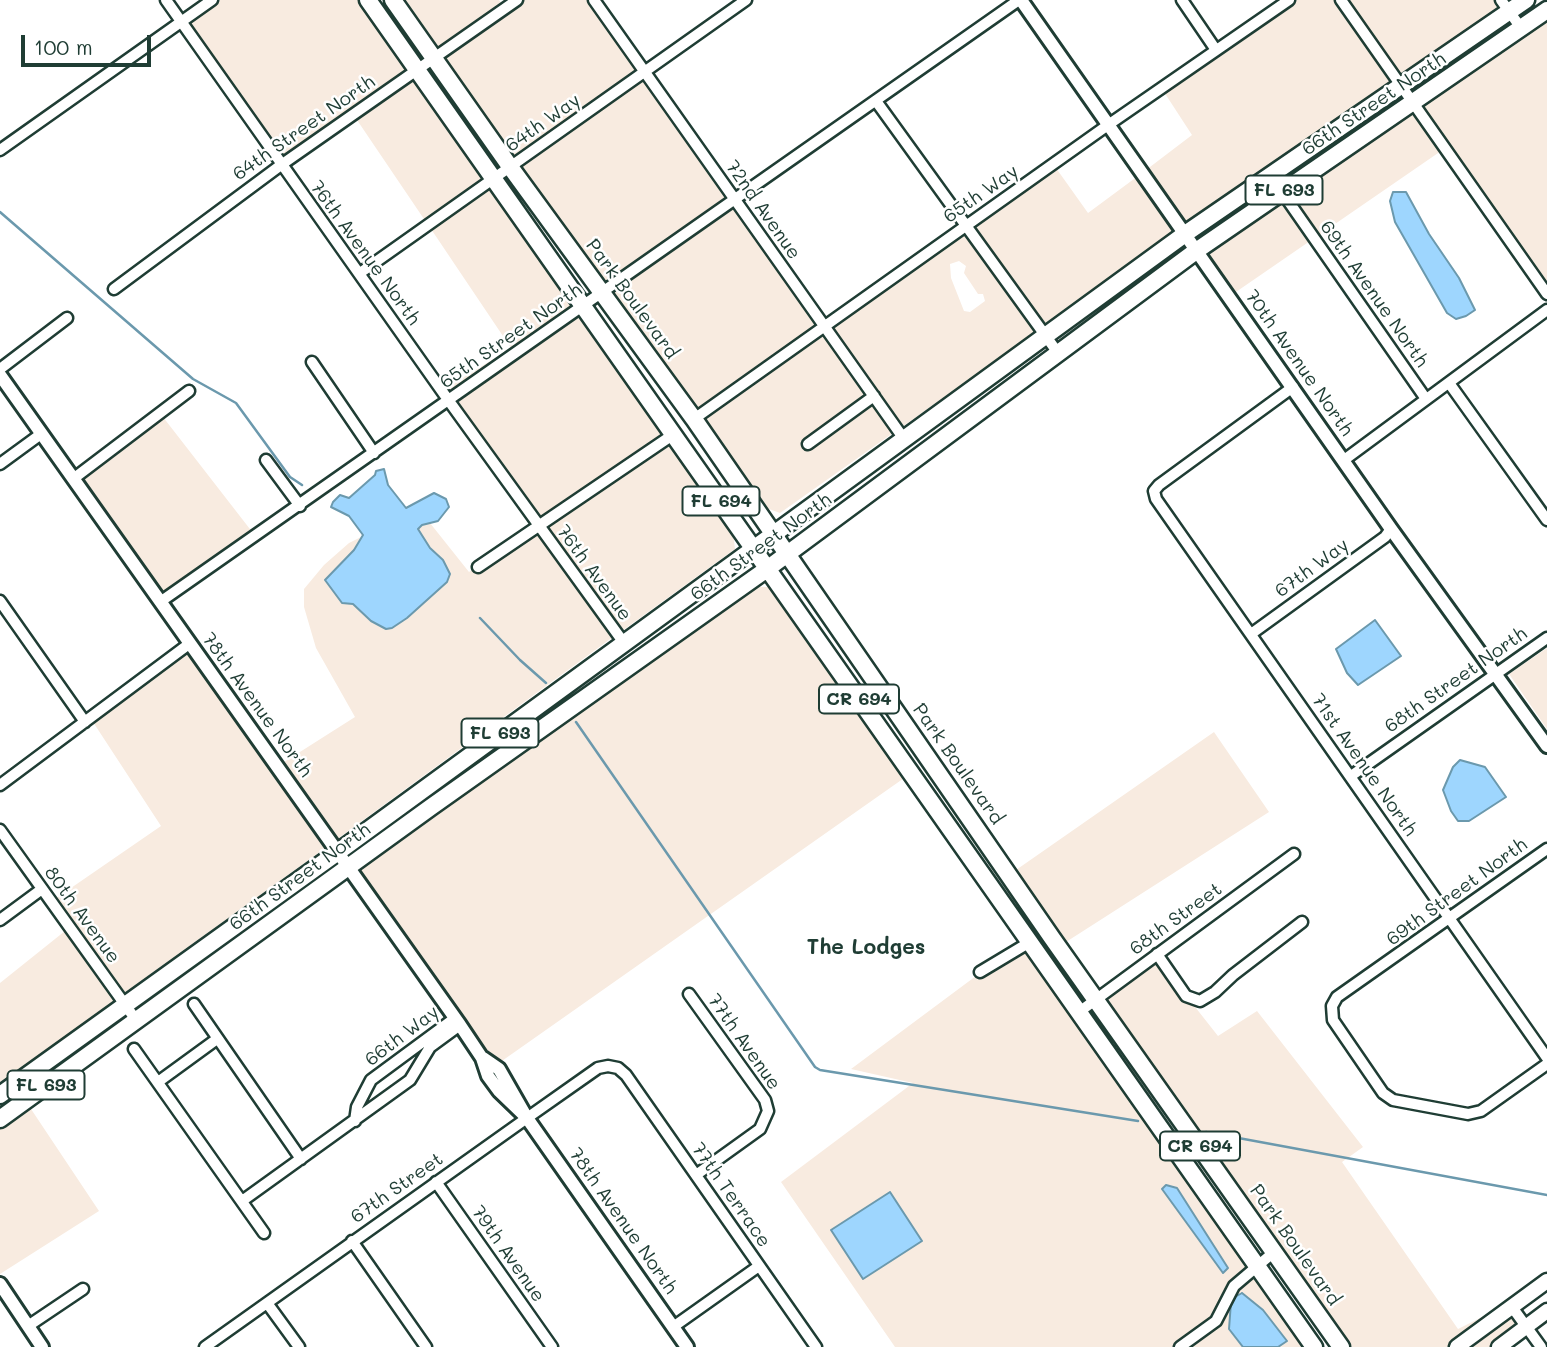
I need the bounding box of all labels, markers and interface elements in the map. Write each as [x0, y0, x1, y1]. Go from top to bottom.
scale bar [24, 21, 154, 65]
text: 100 m [34, 33, 93, 60]
street label: 66th Street North [1298, 47, 1450, 161]
street label: 64th Street North [229, 70, 379, 186]
street label: 64th Way [501, 89, 585, 157]
street label: 72nd Avenue [721, 156, 805, 264]
street label: 65th Way [939, 160, 1023, 228]
street label: 76th Avenue North [305, 176, 425, 330]
road number: FL 693 [1246, 176, 1322, 204]
street label: 69th Avenue North [1315, 216, 1433, 372]
street label: Park Boulevard [581, 235, 683, 363]
street label: 65th Street North [436, 278, 586, 394]
street label: 70th Avenue North [1240, 286, 1358, 440]
road number: FL 694 [682, 486, 760, 516]
street label: 66th Street North [686, 488, 836, 606]
street label: 76th Avenue [552, 521, 636, 625]
street label: 67th Way [1271, 534, 1353, 602]
street label: 68th Street North [1380, 622, 1532, 738]
street label: 78th Avenue North [197, 628, 317, 782]
road number: CR 694 [819, 684, 899, 714]
street label: 71st Avenue North [1306, 689, 1422, 841]
street label: Park Boulevard [908, 699, 1008, 829]
road number: FL 693 [462, 718, 538, 748]
street label: 66th Street North [225, 818, 375, 936]
street label: 69th Street North [1382, 833, 1532, 951]
street label: 80th Avenue [39, 862, 125, 968]
street label: 68th Street [1125, 878, 1227, 960]
district label: The Lodges [807, 935, 925, 961]
street label: 77th Avenue [703, 990, 785, 1094]
street label: 66th Way [361, 1001, 443, 1071]
road number: FL 693 [7, 1070, 84, 1100]
road number: CR 694 [1160, 1132, 1240, 1161]
street label: 77th Terrace [687, 1138, 775, 1252]
street label: 78th Avenue North [564, 1144, 682, 1298]
street label: 67th Street [346, 1148, 448, 1228]
street label: Park Boulevard [1245, 1180, 1345, 1310]
street label: 79th Avenue [466, 1201, 550, 1307]

